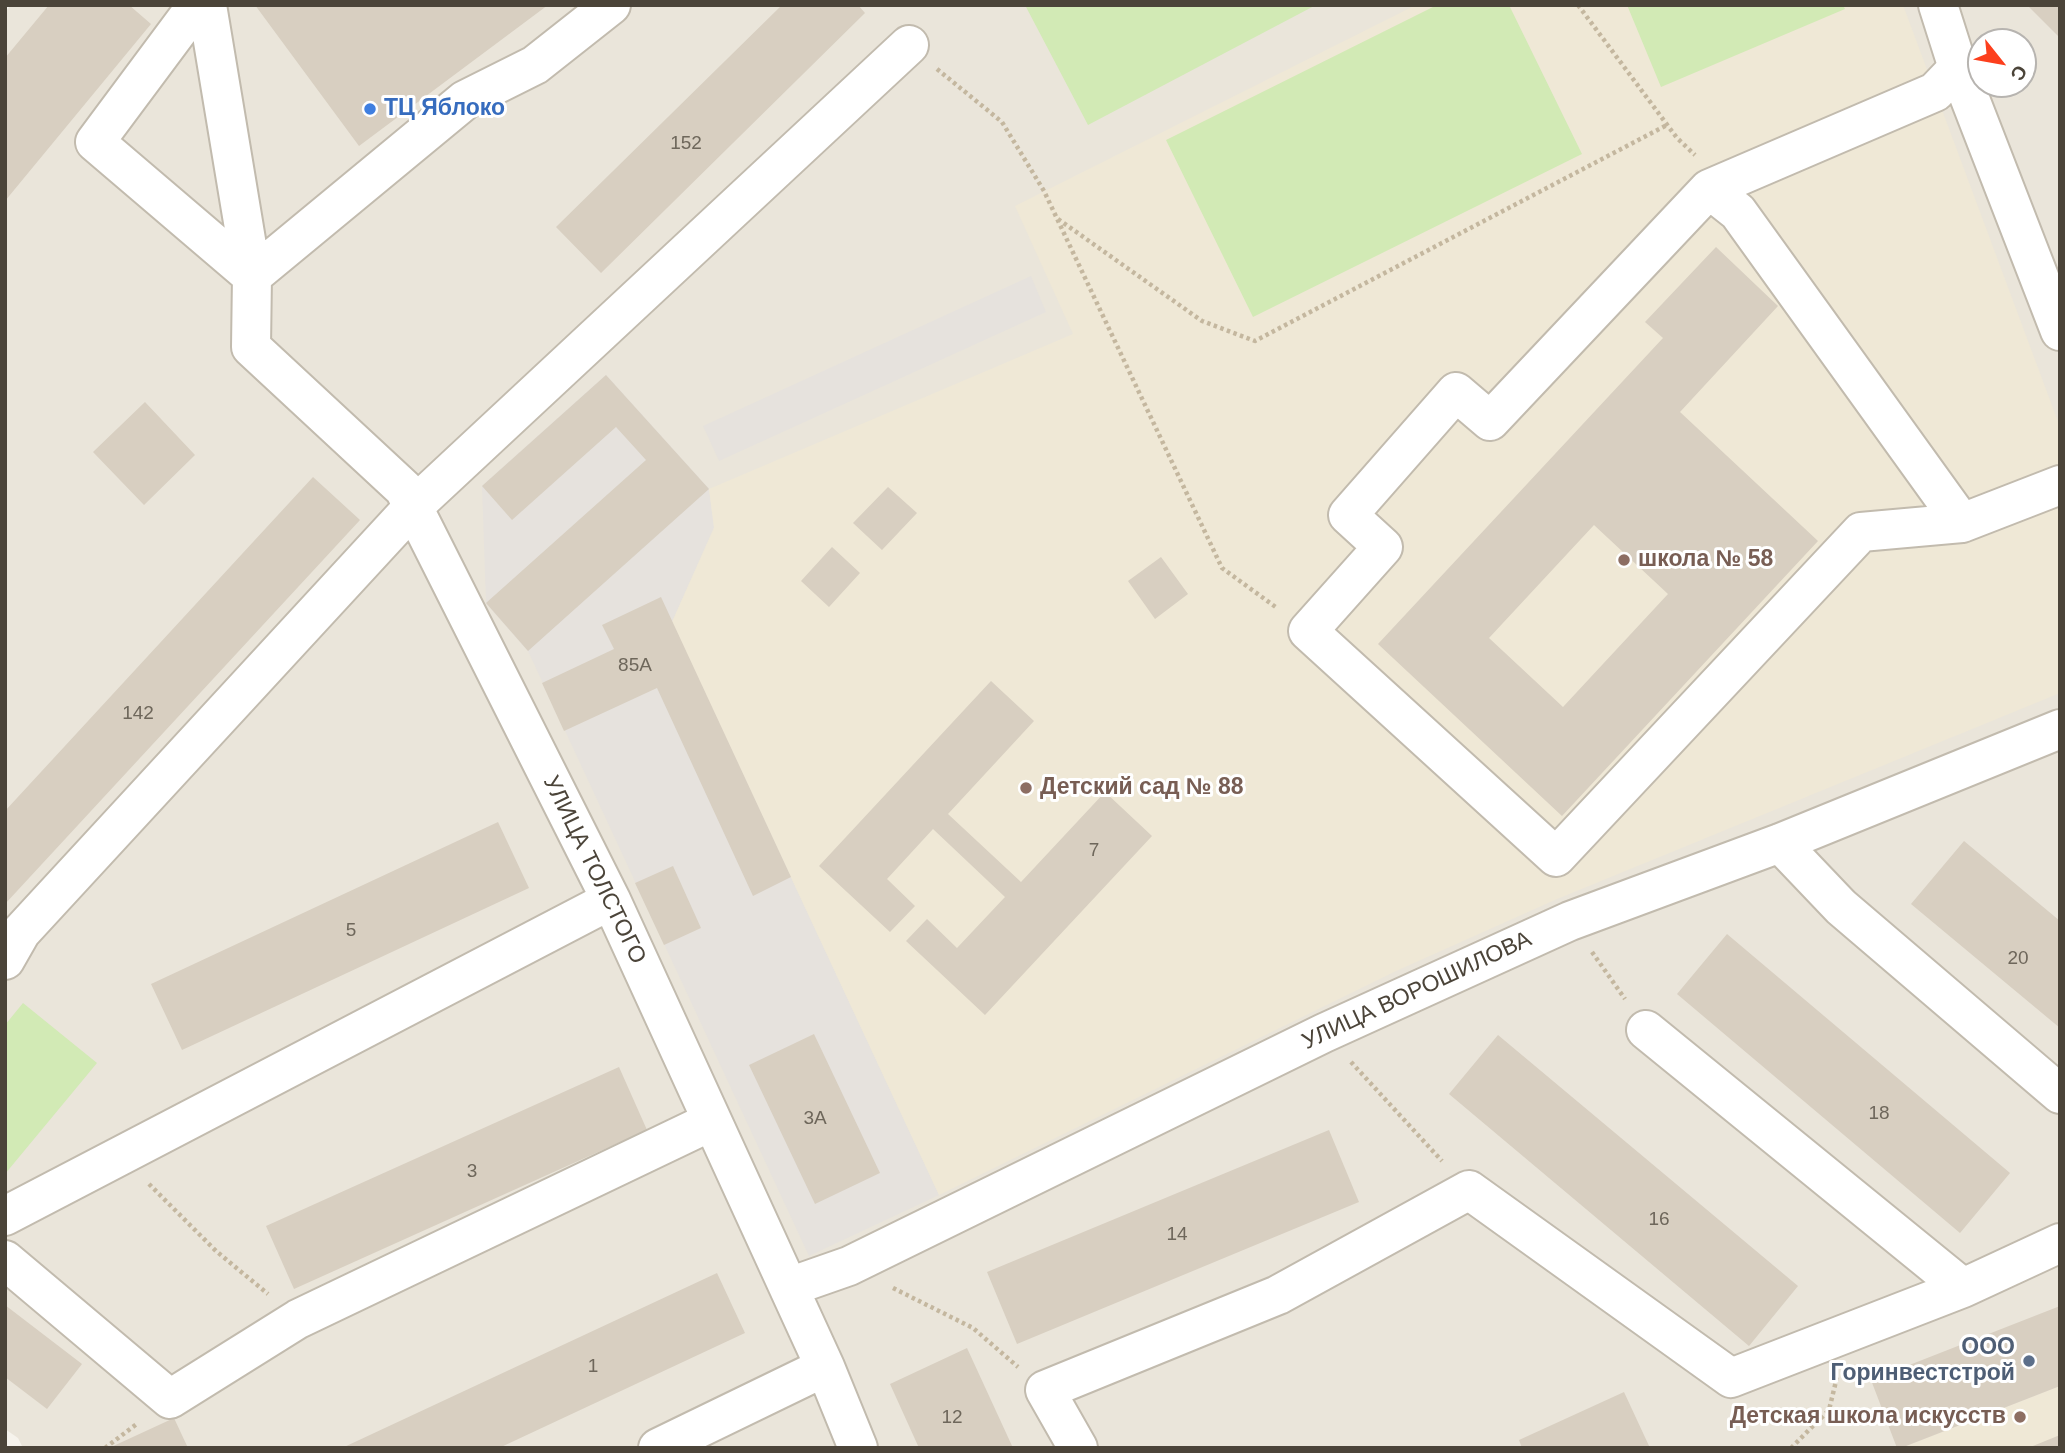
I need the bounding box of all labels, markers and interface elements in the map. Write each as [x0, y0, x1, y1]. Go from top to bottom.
north arrow [1967, 28, 2037, 98]
text: С [2006, 62, 2031, 84]
place label: ТЦ Яблоко [384, 95, 505, 123]
marker: ТЦ Яблоко [362, 101, 378, 117]
house number: 152 [670, 133, 702, 155]
place label: школа № 58 [1638, 546, 1773, 574]
marker: школа № 58 [1616, 552, 1632, 568]
house number: 85А [618, 655, 652, 677]
house number: 142 [122, 703, 154, 725]
street label: УЛИЦА ТОЛСТОГО [536, 771, 652, 969]
place label: Детский сад № 88 [1040, 774, 1244, 802]
marker: Детский сад № 88 [1018, 780, 1034, 796]
house number: 7 [1089, 840, 1099, 862]
house number: 5 [346, 920, 356, 942]
street label: УЛИЦА ВОРОШИЛОВА [1298, 926, 1536, 1056]
house number: 20 [2007, 948, 2029, 970]
house number: 18 [1868, 1103, 1890, 1125]
house number: 3А [803, 1108, 827, 1130]
house number: 3 [467, 1161, 477, 1183]
house number: 16 [1648, 1209, 1670, 1231]
house number: 14 [1166, 1224, 1188, 1246]
place label: ООО Горинвестстрой [1831, 1334, 2015, 1388]
marker: ООО Горинвестстрой [2021, 1353, 2037, 1369]
house number: 1 [588, 1356, 598, 1378]
place label: Детская школа искусств [1730, 1403, 2006, 1431]
house number: 12 [941, 1407, 963, 1429]
marker: Детская школа искусств [2012, 1409, 2028, 1425]

